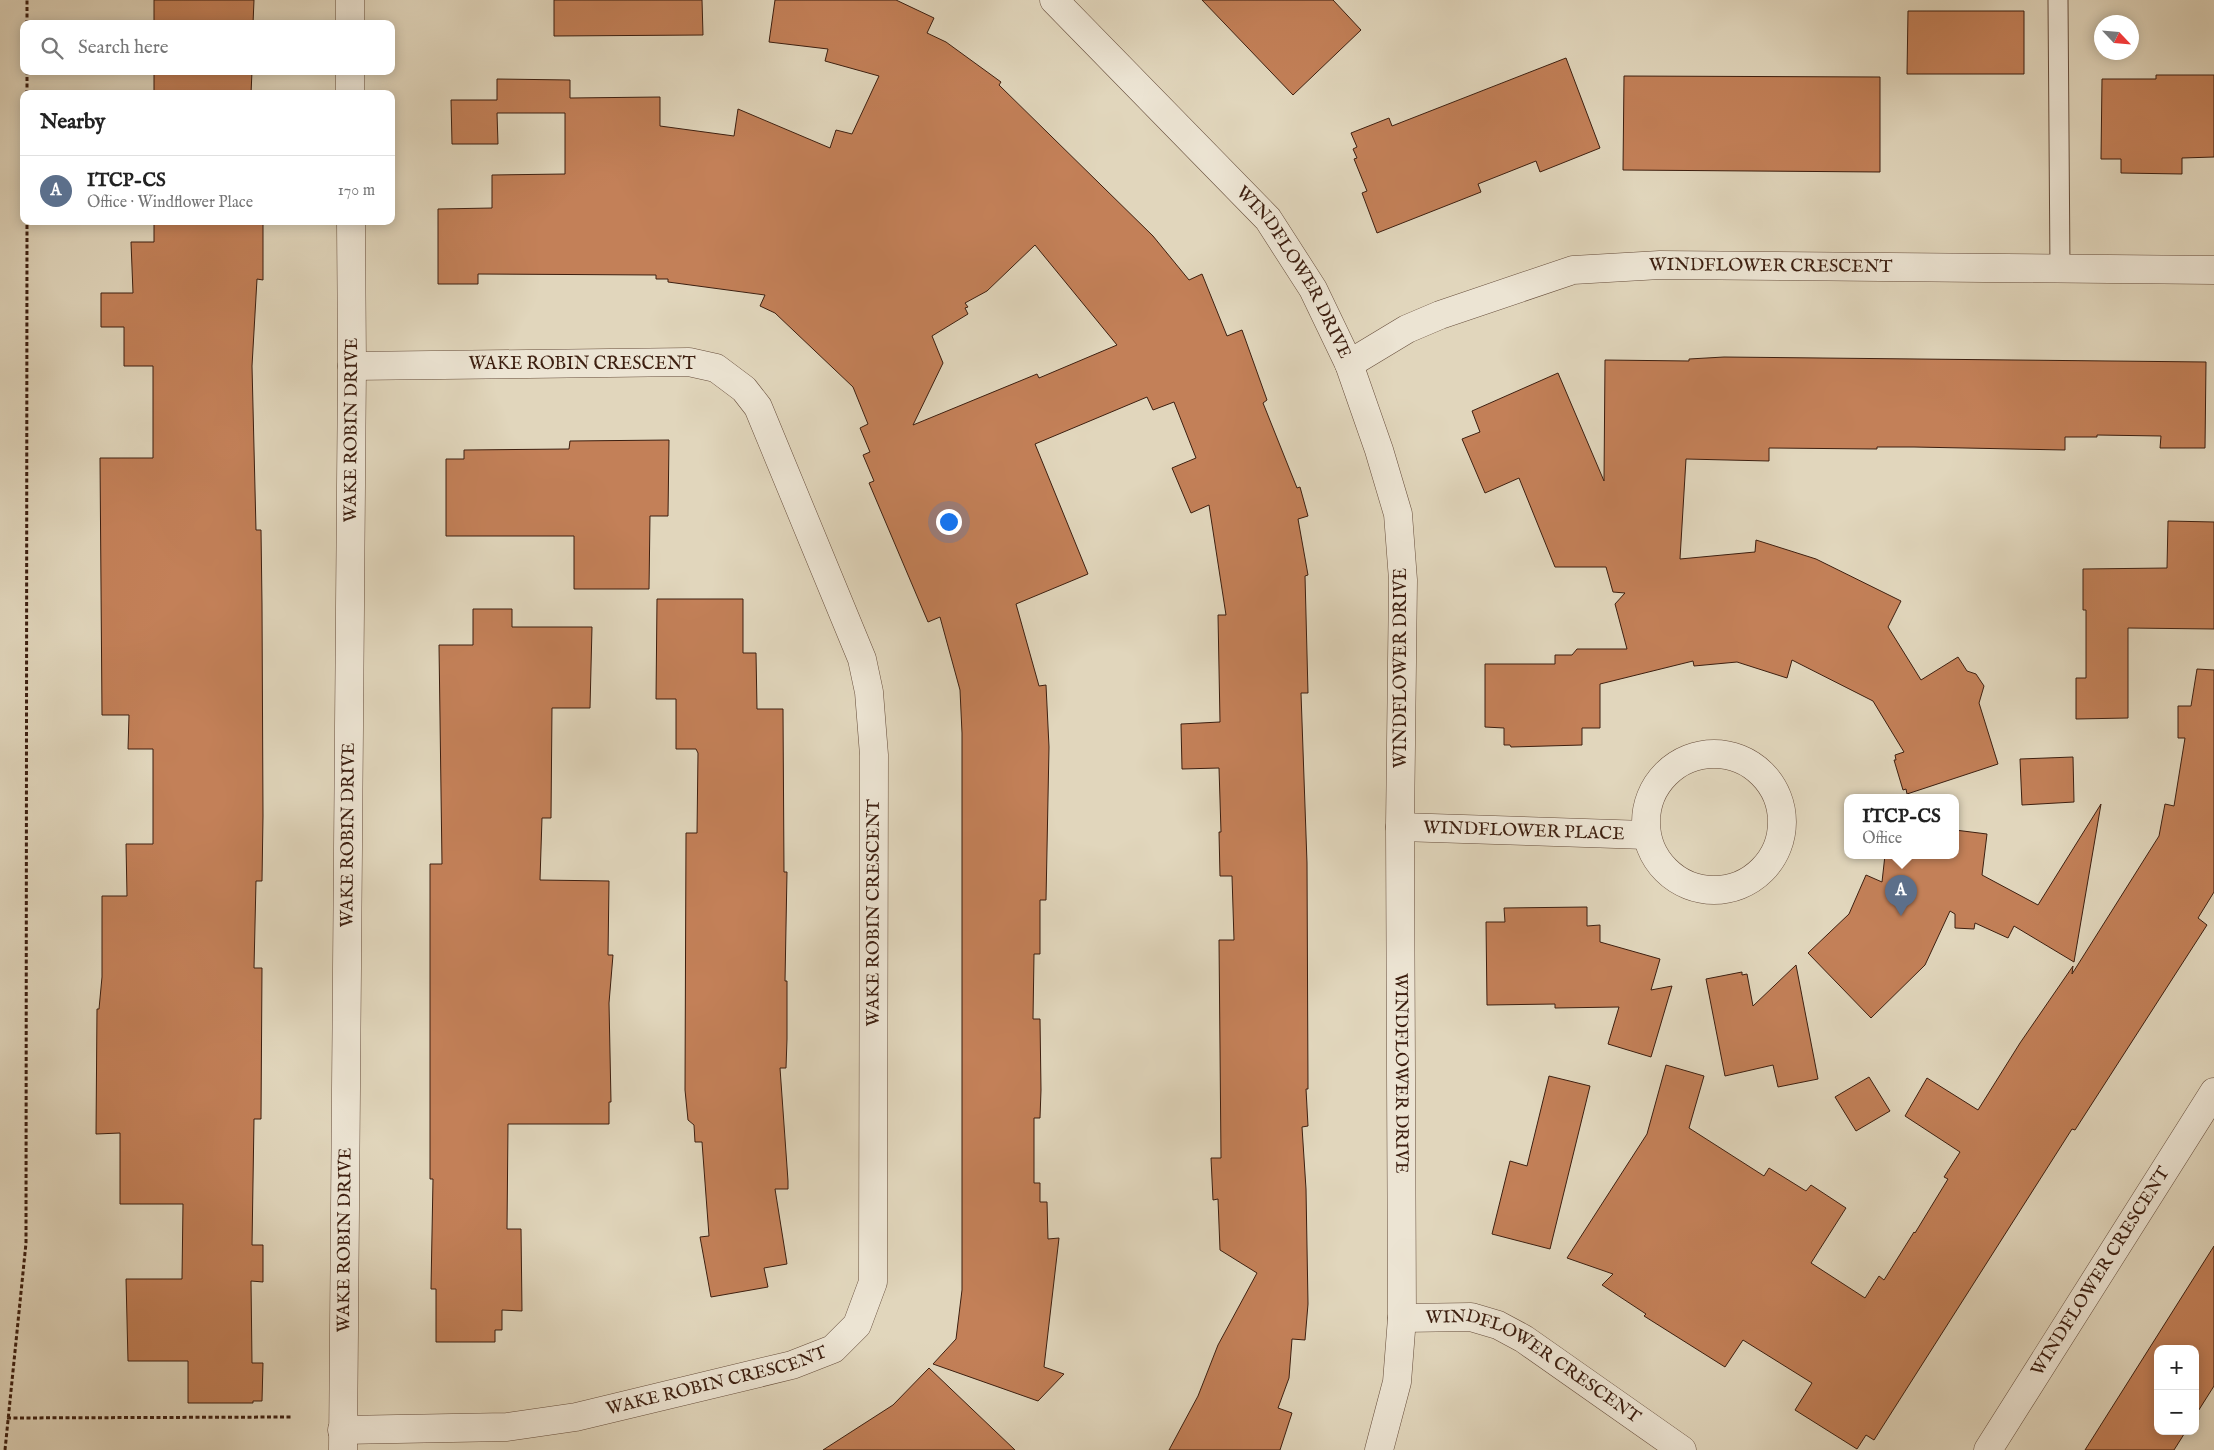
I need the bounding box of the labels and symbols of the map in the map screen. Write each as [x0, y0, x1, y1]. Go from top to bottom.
north arrow [2094, 15, 2139, 60]
street label: WINDFLOWER DRIVE [1231, 181, 1356, 362]
street label: WINDFLOWER CRESCENT [1649, 253, 1893, 279]
street label: WAKE ROBIN DRIVE [339, 337, 364, 523]
street label: WAKE ROBIN CRESCENT [468, 353, 696, 376]
your location [936, 509, 962, 535]
street label: WINDFLOWER DRIVE [1390, 568, 1413, 768]
street label: WAKE ROBIN DRIVE [336, 742, 360, 928]
street label: WAKE ROBIN CRESCENT [862, 799, 885, 1026]
street label: WINDFLOWER PLACE [1423, 816, 1625, 846]
pin: A [1885, 875, 1917, 916]
street label: WINDFLOWER DRIVE [1389, 973, 1413, 1174]
street label: WAKE ROBIN DRIVE [332, 1147, 357, 1333]
street label: WINDFLOWER CRESCENT [2026, 1163, 2175, 1381]
street label: WINDFLOWER CRESCENT [1425, 1305, 1645, 1429]
street label: WAKE ROBIN CRESCENT [604, 1341, 830, 1421]

